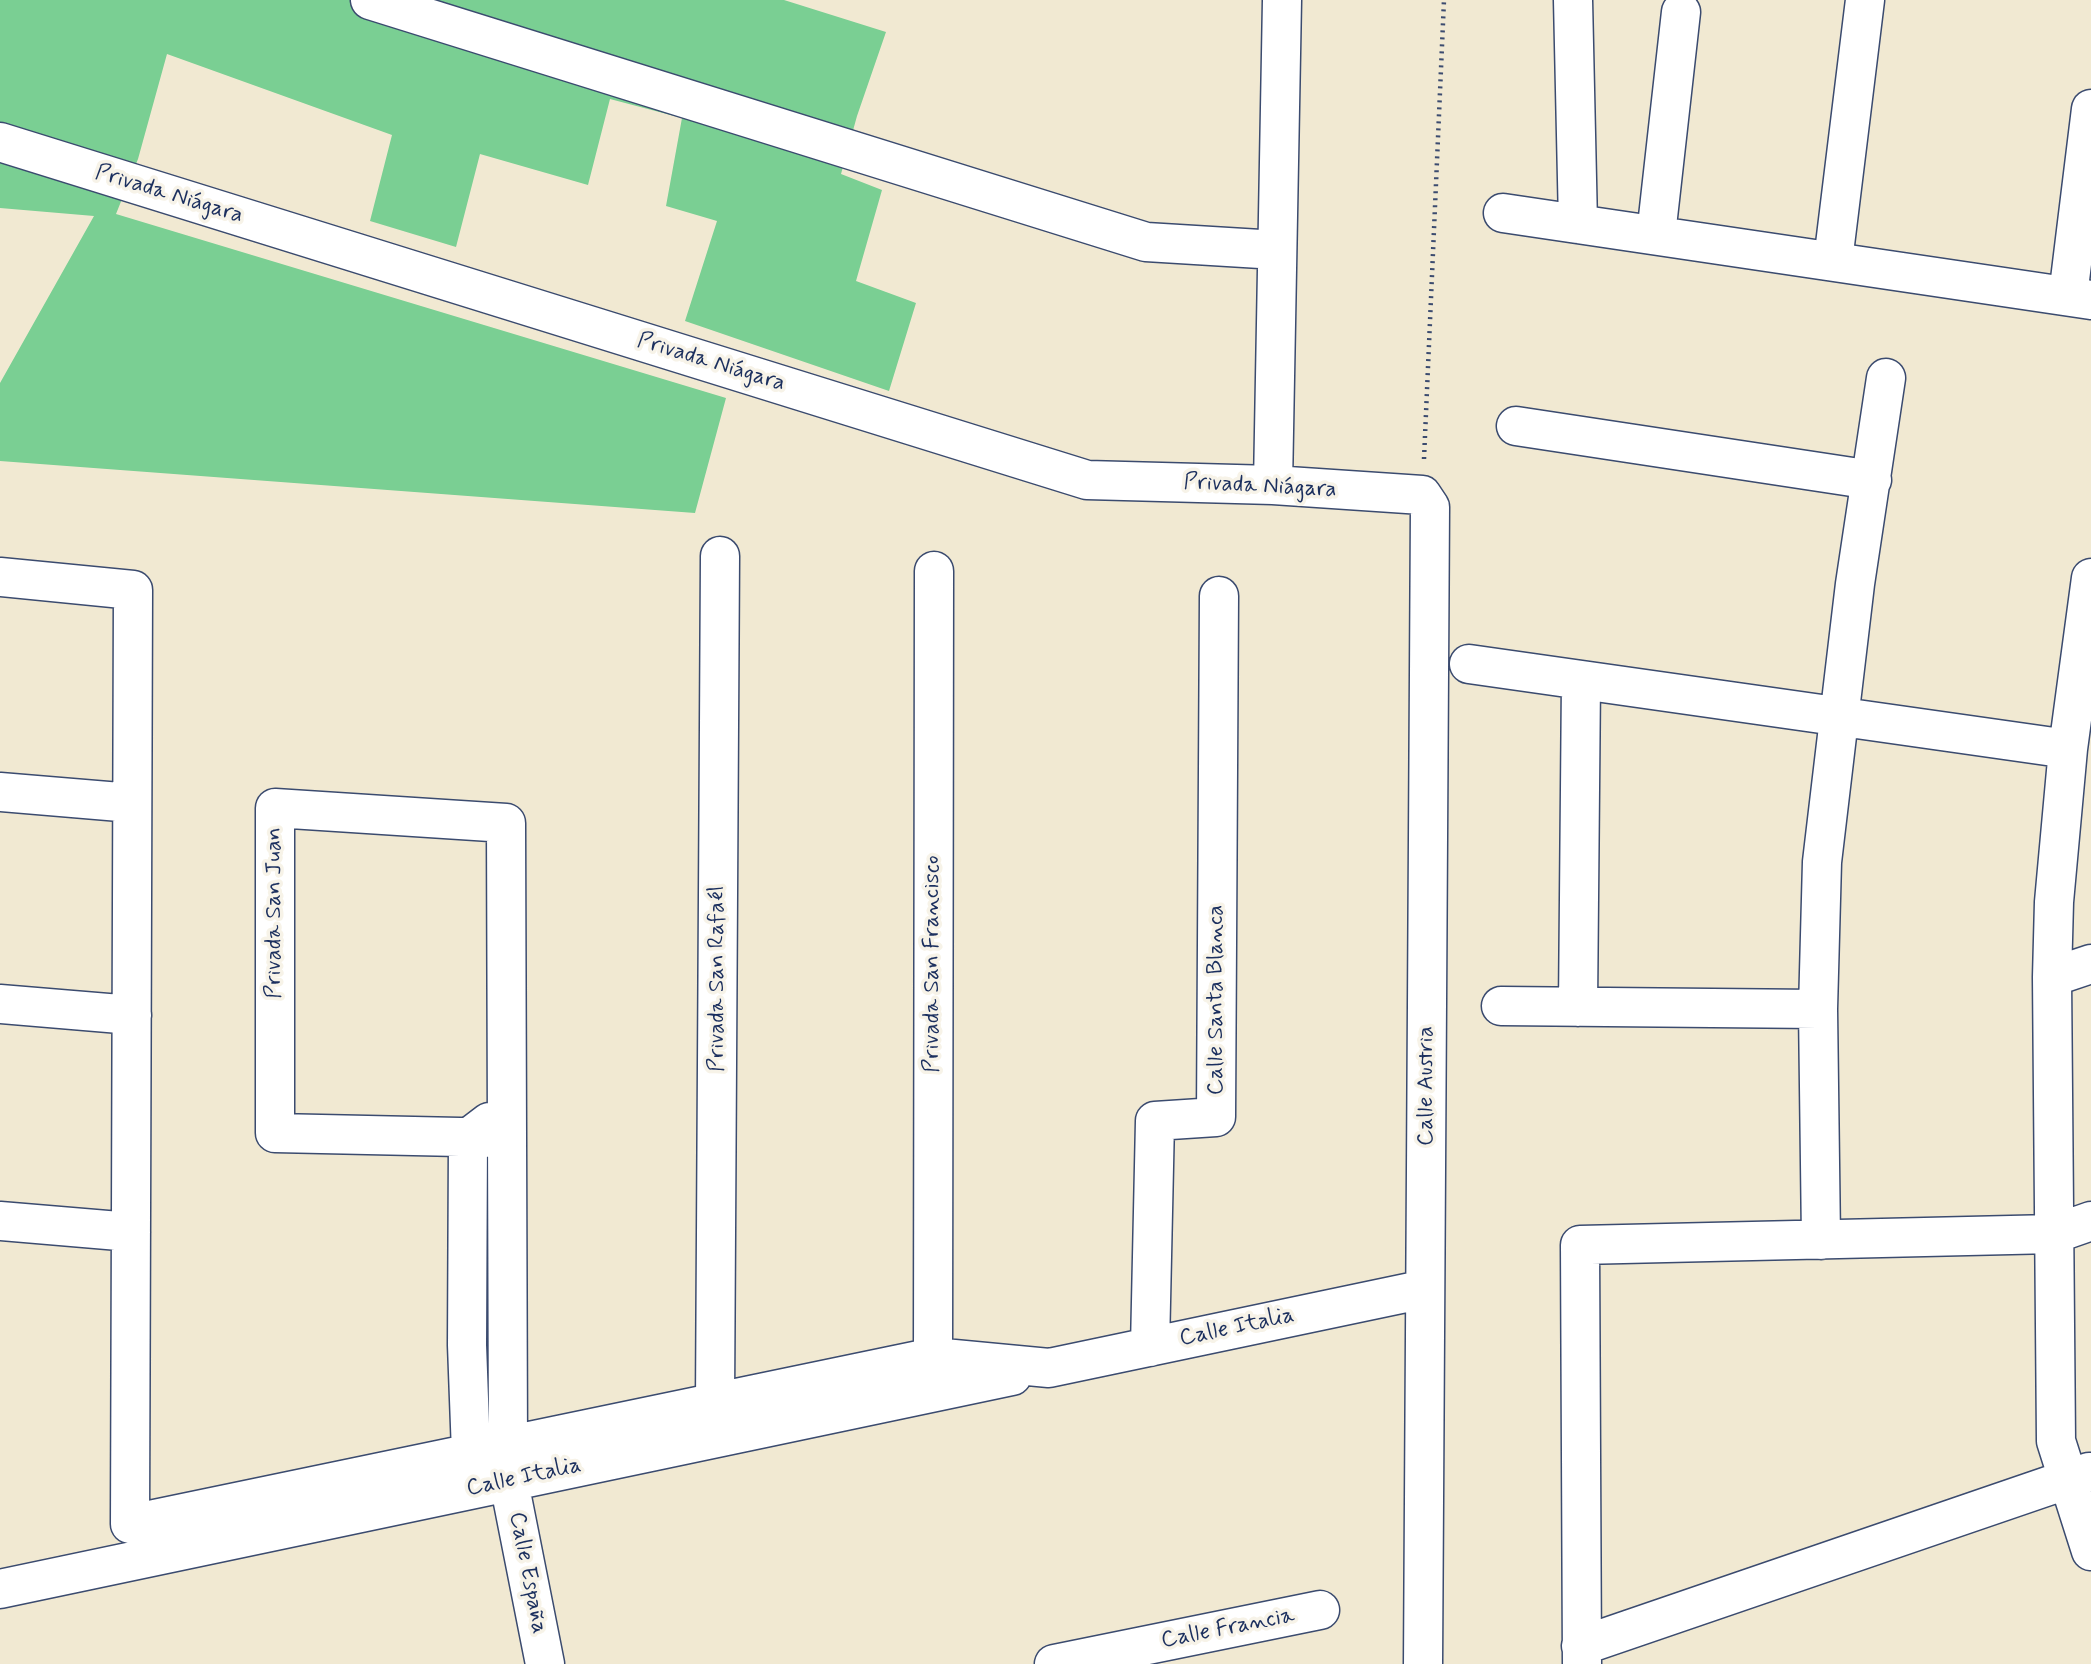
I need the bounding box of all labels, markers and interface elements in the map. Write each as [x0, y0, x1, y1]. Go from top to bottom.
street label: Privada Niágara [92, 159, 246, 231]
street label: Privada Niágara [634, 327, 788, 399]
street label: Privada Niágara [1183, 469, 1337, 505]
street label: Privada San Juan [261, 827, 289, 999]
street label: Privada San Francisco [919, 855, 947, 1073]
street label: Privada San Rafaél [704, 886, 732, 1072]
street label: Calle Santa Blanca [1203, 905, 1231, 1095]
street label: Calle Austria [1413, 1026, 1441, 1146]
street label: Calle Italia [1177, 1302, 1297, 1354]
street label: Calle Italia [464, 1452, 584, 1504]
street label: Calle España [502, 1510, 552, 1636]
street label: Calle Francia [1159, 1603, 1297, 1655]

